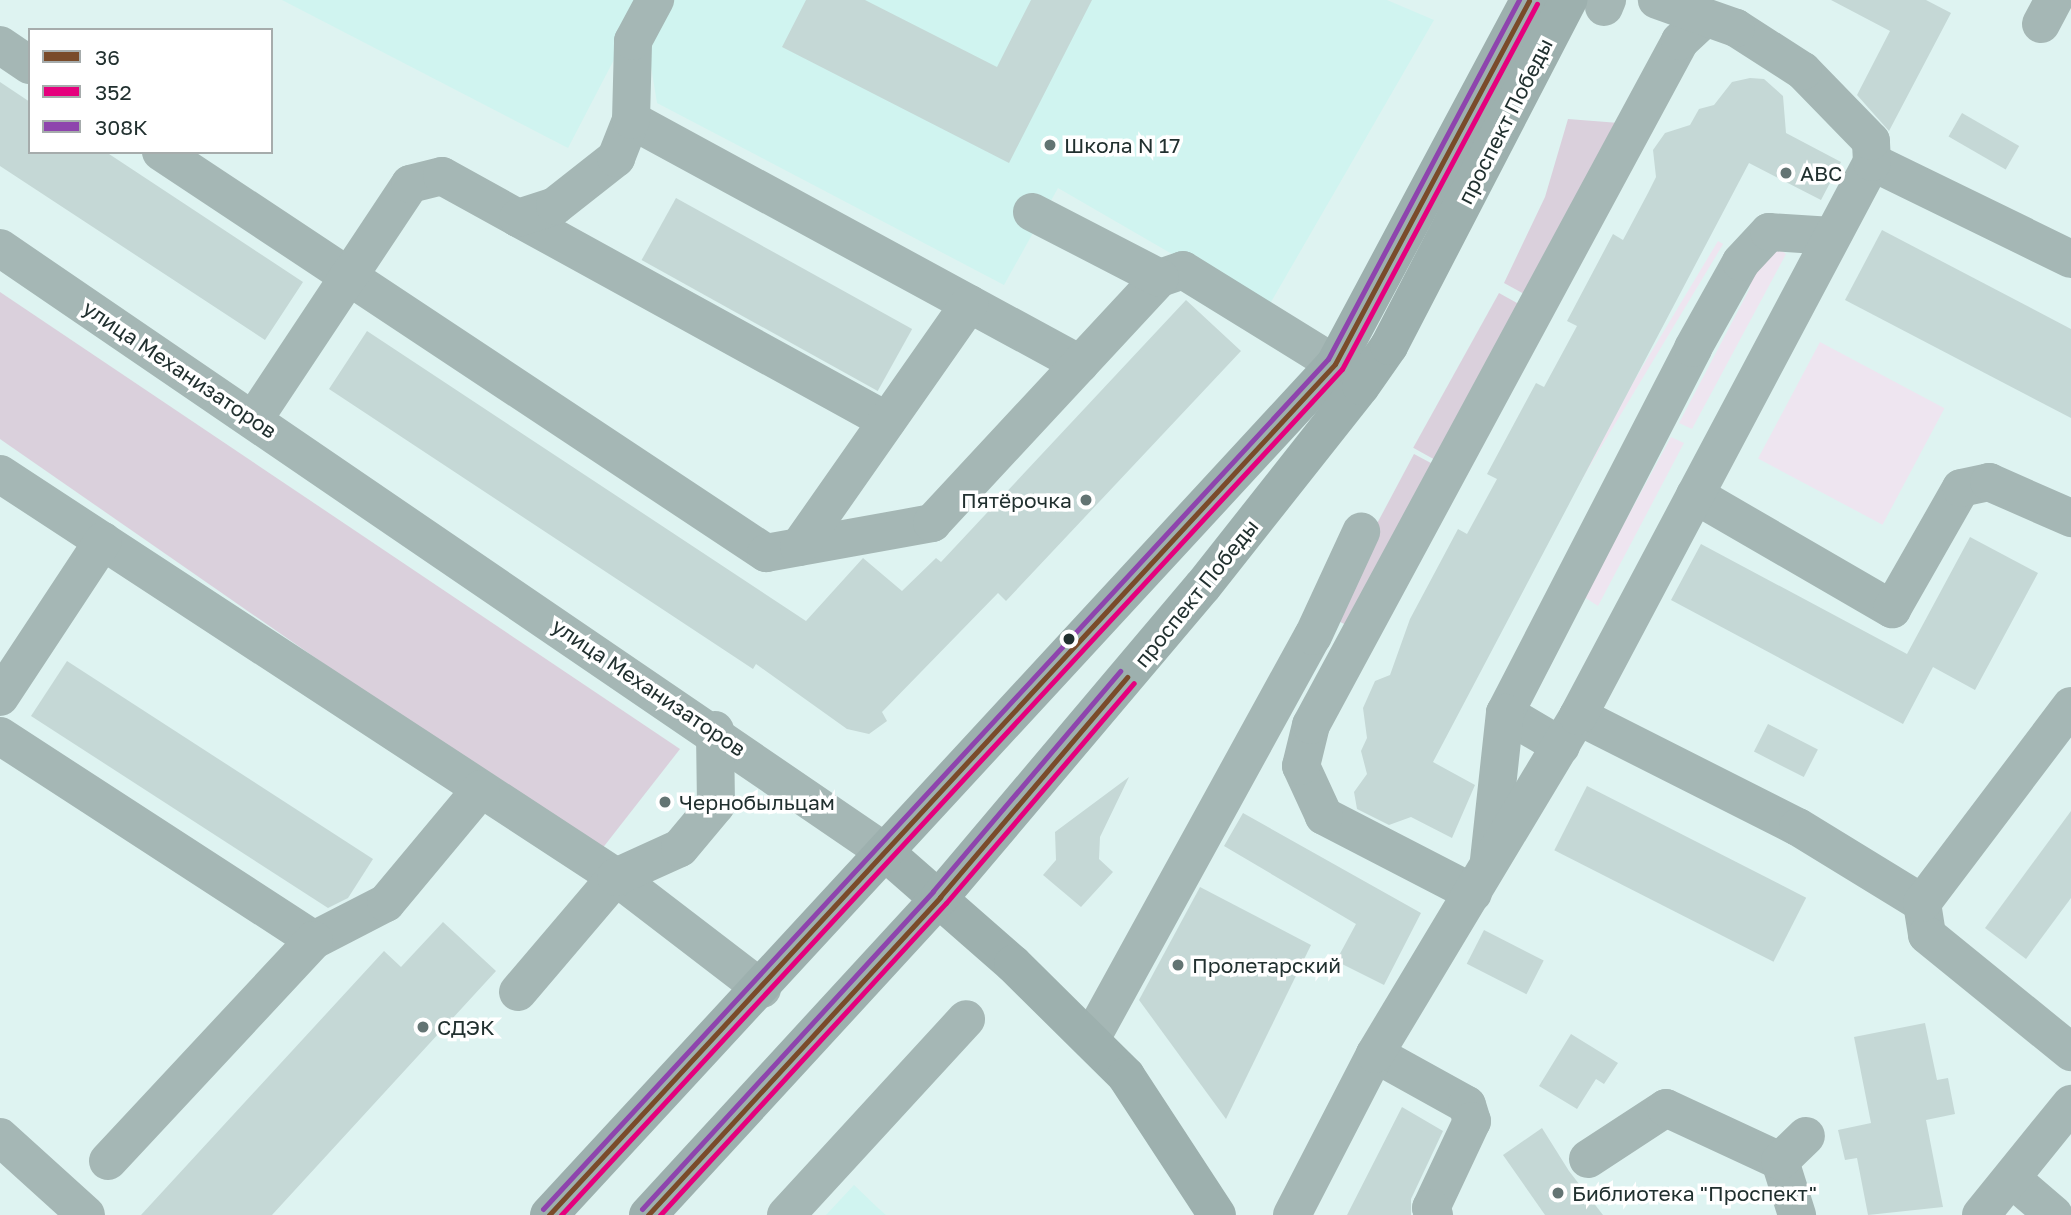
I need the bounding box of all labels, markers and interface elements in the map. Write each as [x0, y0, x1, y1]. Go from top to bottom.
legend [28, 28, 273, 154]
street label: проспект Победы [1452, 34, 1558, 208]
text: 36 [95, 44, 120, 70]
text: 352 [95, 79, 132, 105]
text: 308К [95, 114, 148, 140]
place label: Школа N 17 [1064, 132, 1180, 158]
marker: Школа N 17 [1042, 137, 1058, 153]
place label: АВС [1800, 160, 1842, 186]
marker: АВС [1778, 165, 1794, 181]
street label: улица Механизаторов [78, 295, 282, 443]
place label: Пятёрочка [961, 487, 1072, 513]
marker: Пятёрочка [1078, 492, 1094, 508]
street label: проспект Победы [1129, 514, 1263, 672]
street label: улица Механизаторов [547, 613, 751, 761]
unlabelled marker [1062, 632, 1076, 646]
place label: Чернобыльцам [679, 789, 835, 815]
marker: Чернобыльцам [657, 794, 673, 810]
place label: Пролетарский [1192, 952, 1341, 978]
marker: Пролетарский [1170, 957, 1186, 973]
place label: СДЭК [437, 1014, 495, 1040]
marker: СДЭК [415, 1019, 431, 1035]
place label: Библиотека "Проспект" [1572, 1180, 1817, 1206]
marker: Библиотека "Проспект" [1550, 1185, 1566, 1201]

